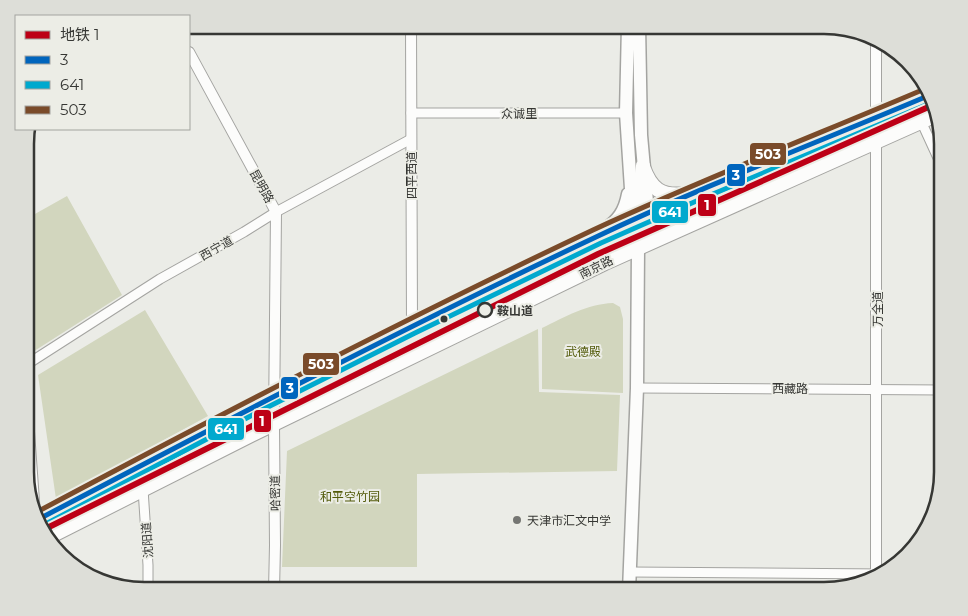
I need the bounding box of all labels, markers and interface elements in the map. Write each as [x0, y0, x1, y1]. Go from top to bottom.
legend [15, 15, 190, 130]
text: 地铁 1 [60, 25, 99, 44]
text: 3 [60, 50, 68, 69]
text: 641 [60, 75, 84, 94]
text: 503 [60, 100, 87, 119]
street label: 众诚里 [501, 106, 537, 121]
line badge: 503 [749, 142, 787, 166]
text: 503 [755, 145, 781, 163]
street label: 四平西道 [404, 151, 419, 199]
line badge: 3 [726, 163, 746, 187]
text: 3 [731, 166, 740, 184]
street label: 昆明路 [247, 167, 277, 205]
line badge: 1 [697, 193, 717, 217]
text: 1 [704, 196, 710, 214]
line badge: 641 [651, 200, 689, 224]
text: 641 [658, 203, 682, 221]
street label: 西宁道 [197, 233, 235, 263]
street label: 南京路 [577, 252, 615, 282]
street label: 万全道 [870, 291, 885, 327]
marker: 鞍山道 [477, 302, 493, 318]
place label: 鞍山道 [497, 303, 533, 318]
unlabelled marker [439, 314, 449, 324]
park label: 武德殿 [565, 344, 601, 359]
line badge: 503 [302, 352, 340, 376]
text: 503 [308, 355, 334, 373]
line badge: 3 [280, 376, 299, 400]
text: 3 [285, 379, 294, 397]
street label: 西藏路 [772, 381, 808, 396]
line badge: 1 [253, 409, 272, 433]
text: 1 [259, 412, 265, 430]
line badge: 641 [207, 417, 245, 441]
text: 641 [214, 420, 238, 438]
street label: 哈密道 [267, 475, 283, 511]
park label: 和平空竹园 [320, 489, 380, 504]
place label: 天津市汇文中学 [527, 513, 611, 528]
marker: 天津市汇文中学 [511, 514, 523, 526]
street label: 沈阳道 [138, 522, 156, 558]

